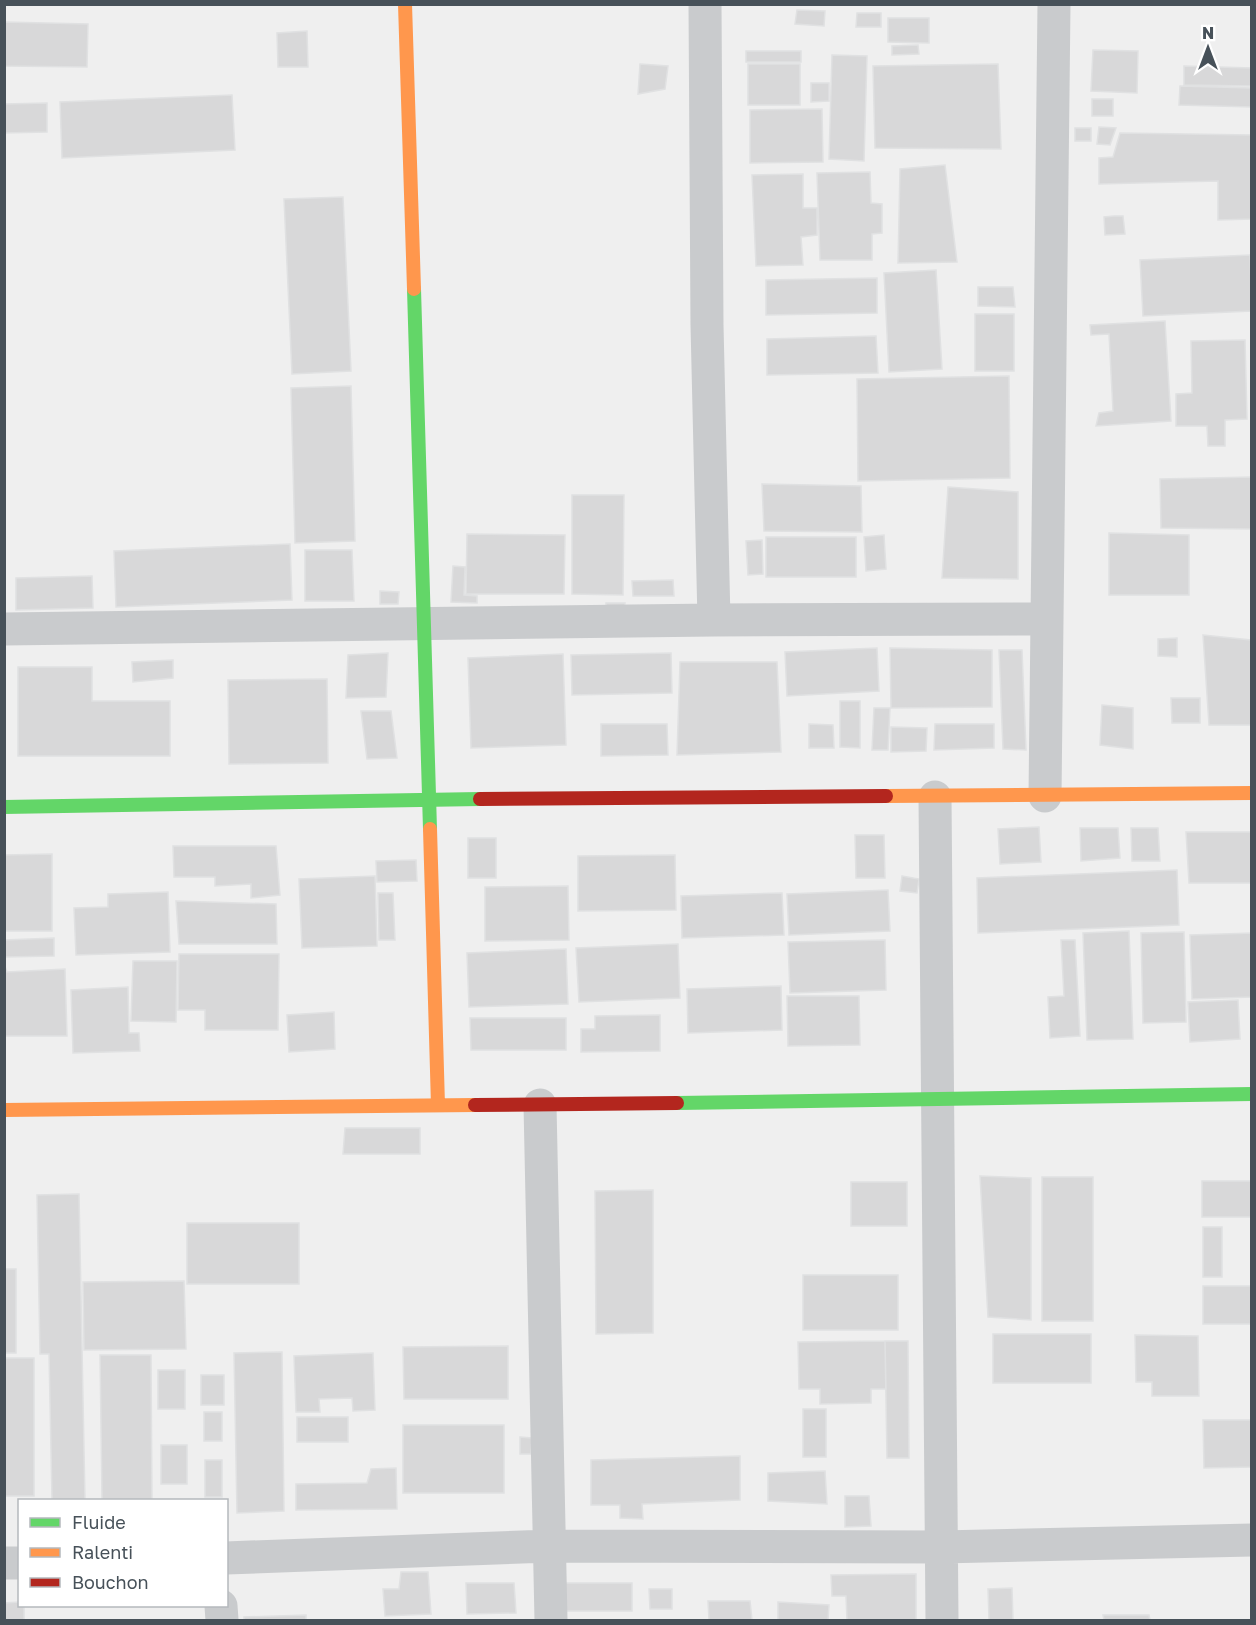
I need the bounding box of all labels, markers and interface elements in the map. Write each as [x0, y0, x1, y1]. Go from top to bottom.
north arrow [1178, 18, 1238, 78]
text: N [1202, 23, 1214, 43]
legend [18, 1499, 228, 1607]
text: Fluide [72, 1511, 126, 1533]
text: Ralenti [72, 1541, 133, 1563]
text: Bouchon [72, 1571, 149, 1593]

